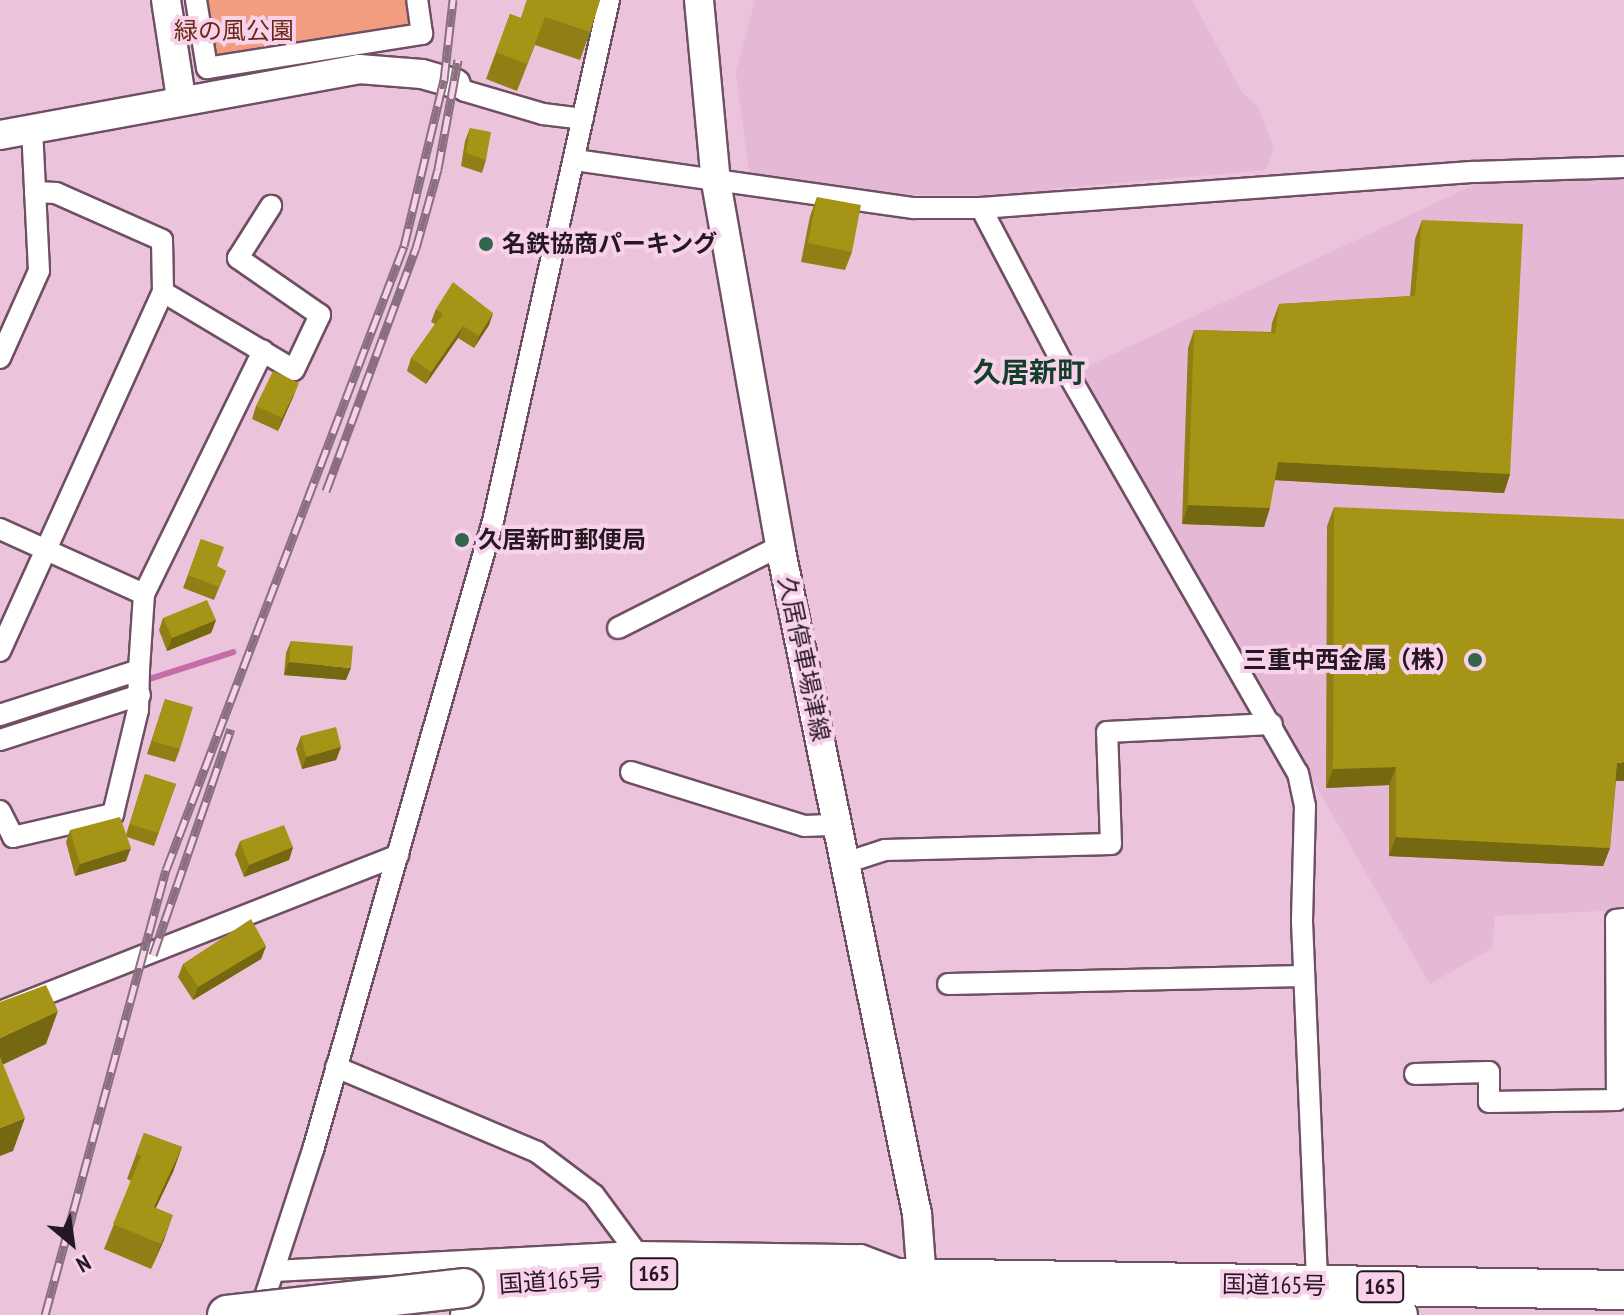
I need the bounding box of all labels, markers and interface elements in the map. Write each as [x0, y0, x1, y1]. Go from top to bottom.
park label: 緑の風公園 [174, 17, 294, 45]
place label: 名鉄協商パーキング [502, 230, 718, 258]
marker: 名鉄協商パーキング [477, 235, 495, 253]
district label: 久居新町 [973, 355, 1085, 389]
place label: 久居新町郵便局 [478, 526, 646, 554]
marker: 久居新町郵便局 [453, 531, 471, 549]
street label: 久居停車場津線 [772, 574, 836, 744]
place label: 三重中西金属（株） [1243, 646, 1459, 674]
marker: 三重中西金属（株） [1466, 651, 1484, 669]
north arrow [32, 1203, 112, 1283]
text: N [72, 1249, 96, 1279]
road number: 165 [630, 1256, 678, 1292]
street label: 国道165号 [498, 1263, 604, 1299]
road number: 165 [1356, 1269, 1404, 1305]
street label: 国道165号 [1222, 1270, 1326, 1300]

